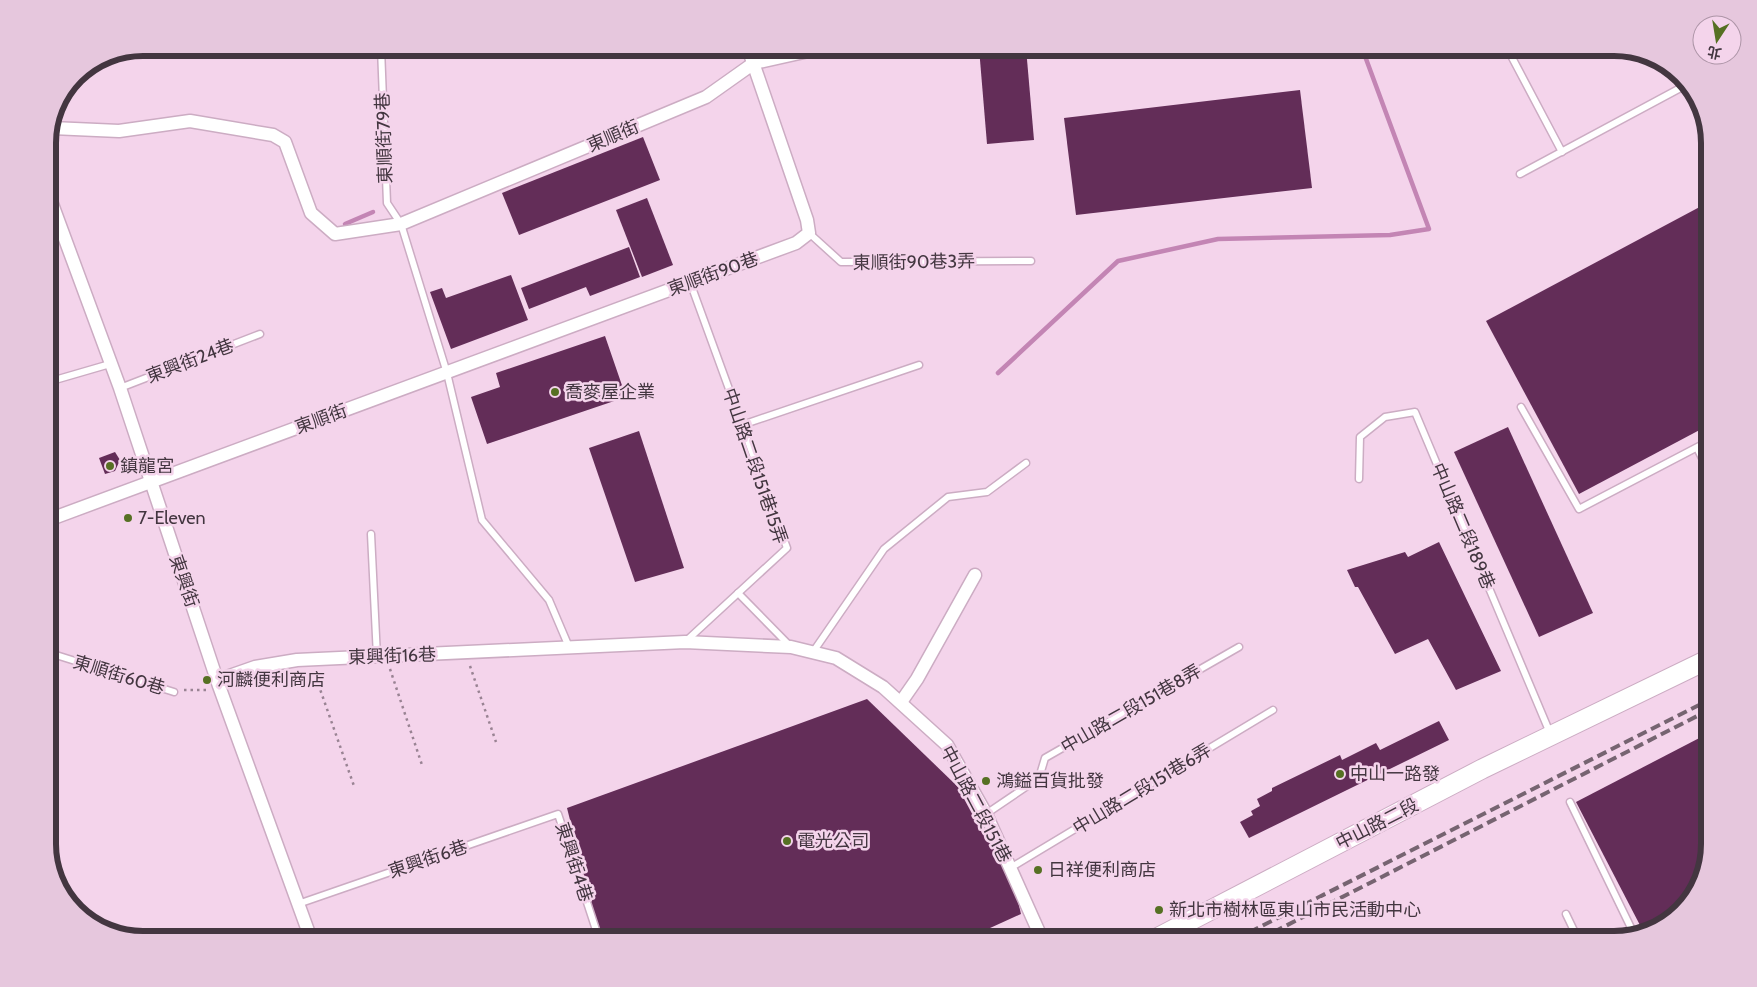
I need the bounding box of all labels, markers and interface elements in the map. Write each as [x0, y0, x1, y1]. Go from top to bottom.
north arrow [1692, 15, 1742, 65]
text: 北 [1706, 42, 1723, 63]
street label: 東順街79巷 [371, 92, 397, 184]
street label: 東順街 [584, 115, 642, 157]
street label: 東順街90巷 [665, 247, 761, 301]
street label: 東順街90巷3弄 [853, 250, 975, 274]
street label: 東興街24巷 [143, 334, 237, 388]
place label: 喬麥屋企業 [565, 381, 655, 403]
street label: 中山路二段151巷15弄 [718, 385, 792, 547]
marker: 喬麥屋企業 [549, 386, 561, 398]
street label: 東順街 [292, 399, 350, 439]
place label: 鎮龍宮 [120, 455, 174, 477]
marker: 鎮龍宮 [104, 460, 116, 472]
street label: 中山路二段189巷 [1427, 460, 1499, 592]
place label: 7-Eleven [138, 507, 206, 529]
marker: 7-Eleven [122, 512, 134, 524]
street label: 東興街 [165, 552, 203, 610]
street label: 東興街16巷 [348, 643, 436, 669]
street label: 東順街60巷 [70, 651, 168, 699]
street label: 中山路二段151巷8弄 [1057, 660, 1205, 758]
place label: 河麟便利商店 [217, 669, 325, 691]
marker: 河麟便利商店 [201, 674, 213, 686]
street label: 中山路二段151巷6弄 [1069, 739, 1215, 839]
street label: 中山路二段151巷 [936, 742, 1016, 866]
place label: 中山一路發 [1350, 763, 1440, 785]
marker: 中山一路發 [1334, 768, 1346, 780]
place label: 鴻鎰百貨批發 [996, 770, 1104, 792]
marker: 鴻鎰百貨批發 [980, 775, 992, 787]
street label: 中山路二段 [1332, 794, 1422, 854]
street label: 東興街4巷 [551, 819, 597, 905]
place label: 電光公司 [797, 830, 869, 852]
street label: 東興街6巷 [386, 835, 470, 883]
marker: 電光公司 [781, 835, 793, 847]
place label: 日祥便利商店 [1048, 859, 1156, 881]
marker: 日祥便利商店 [1032, 864, 1044, 876]
place label: 新北市樹林區東山市民活動中心 [1169, 899, 1421, 921]
marker: 新北市樹林區東山市民活動中心 [1153, 904, 1165, 916]

